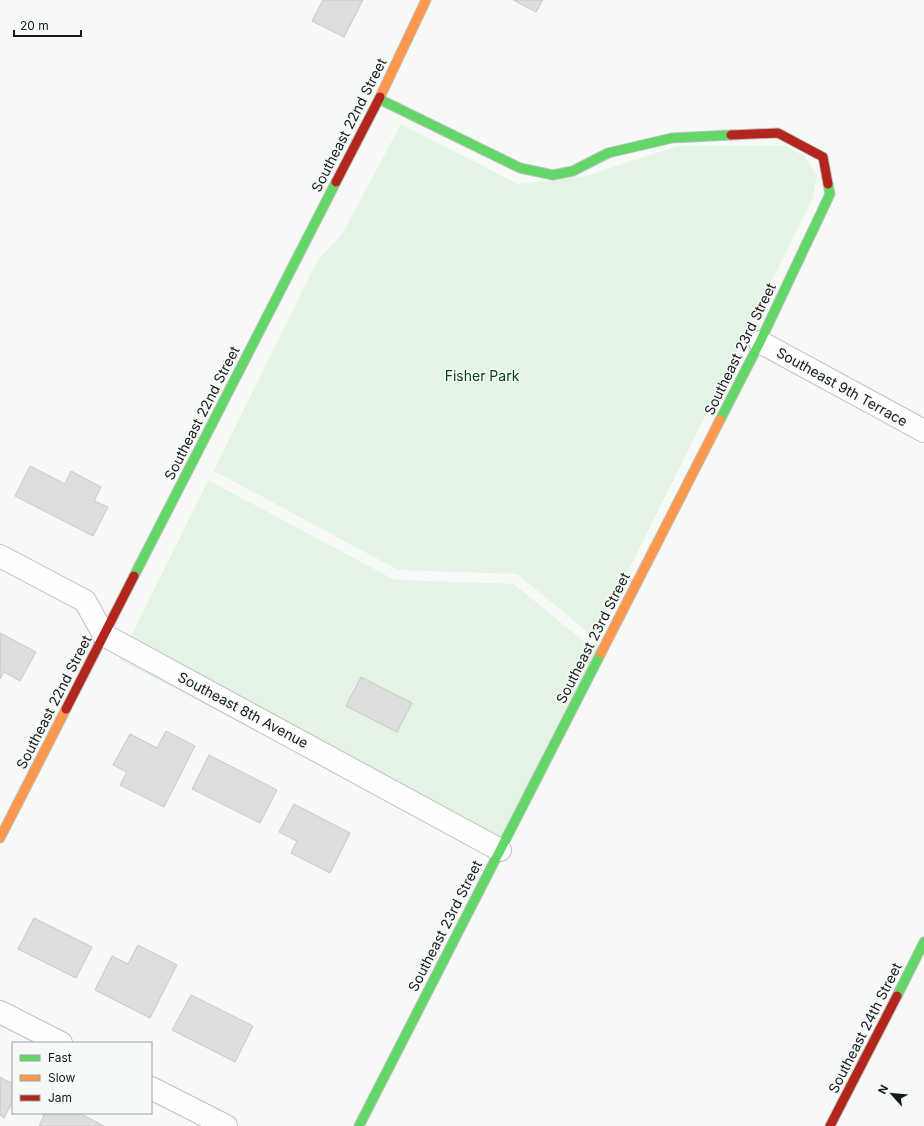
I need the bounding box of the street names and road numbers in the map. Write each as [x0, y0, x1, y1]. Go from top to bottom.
street label: Southeast 22nd Street [307, 55, 390, 195]
street label: Southeast 23rd Street [700, 280, 779, 418]
street label: Southeast 22nd Street [160, 343, 243, 483]
street label: Southeast 9th Terrace [774, 343, 911, 430]
street label: Southeast 23rd Street [552, 569, 633, 706]
street label: Southeast 22nd Street [12, 632, 95, 772]
street label: Southeast 8th Avenue [175, 668, 311, 751]
street label: Southeast 23rd Street [404, 857, 485, 994]
street label: Southeast 24th Street [824, 959, 905, 1096]

